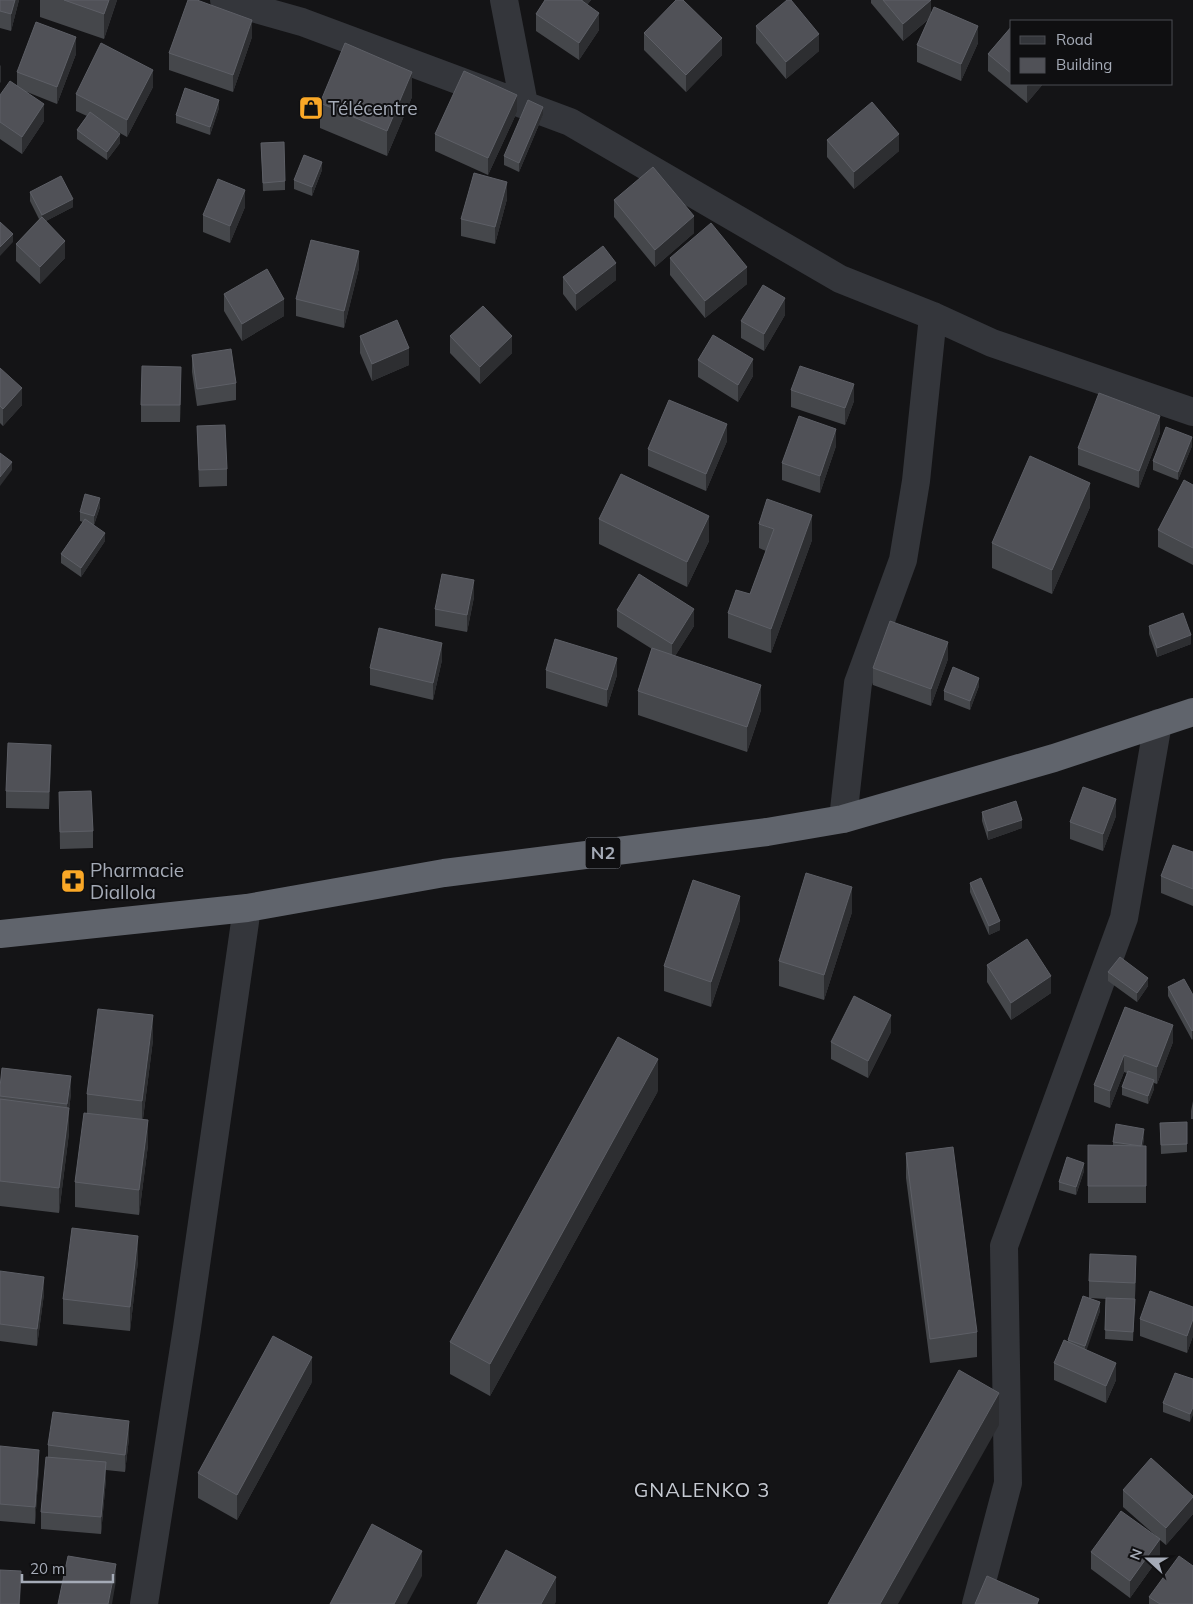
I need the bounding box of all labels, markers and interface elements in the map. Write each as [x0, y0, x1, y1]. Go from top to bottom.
legend [1010, 20, 1173, 85]
text: Road [1056, 30, 1093, 49]
text: Building [1056, 55, 1112, 74]
shop icon: Télécentre [298, 95, 324, 121]
place label: Télécentre [328, 96, 418, 120]
road number: N2 [586, 838, 620, 868]
place label: Pharmacie Diallola [90, 858, 184, 904]
pharmacy icon: Pharmacie Diallola [60, 868, 86, 894]
district label: GNALENKO 3 [634, 1477, 770, 1502]
north arrow [1123, 1534, 1173, 1584]
text: N [1126, 1546, 1146, 1563]
scale bar [22, 1552, 114, 1584]
text: 20 m [30, 1559, 65, 1578]

